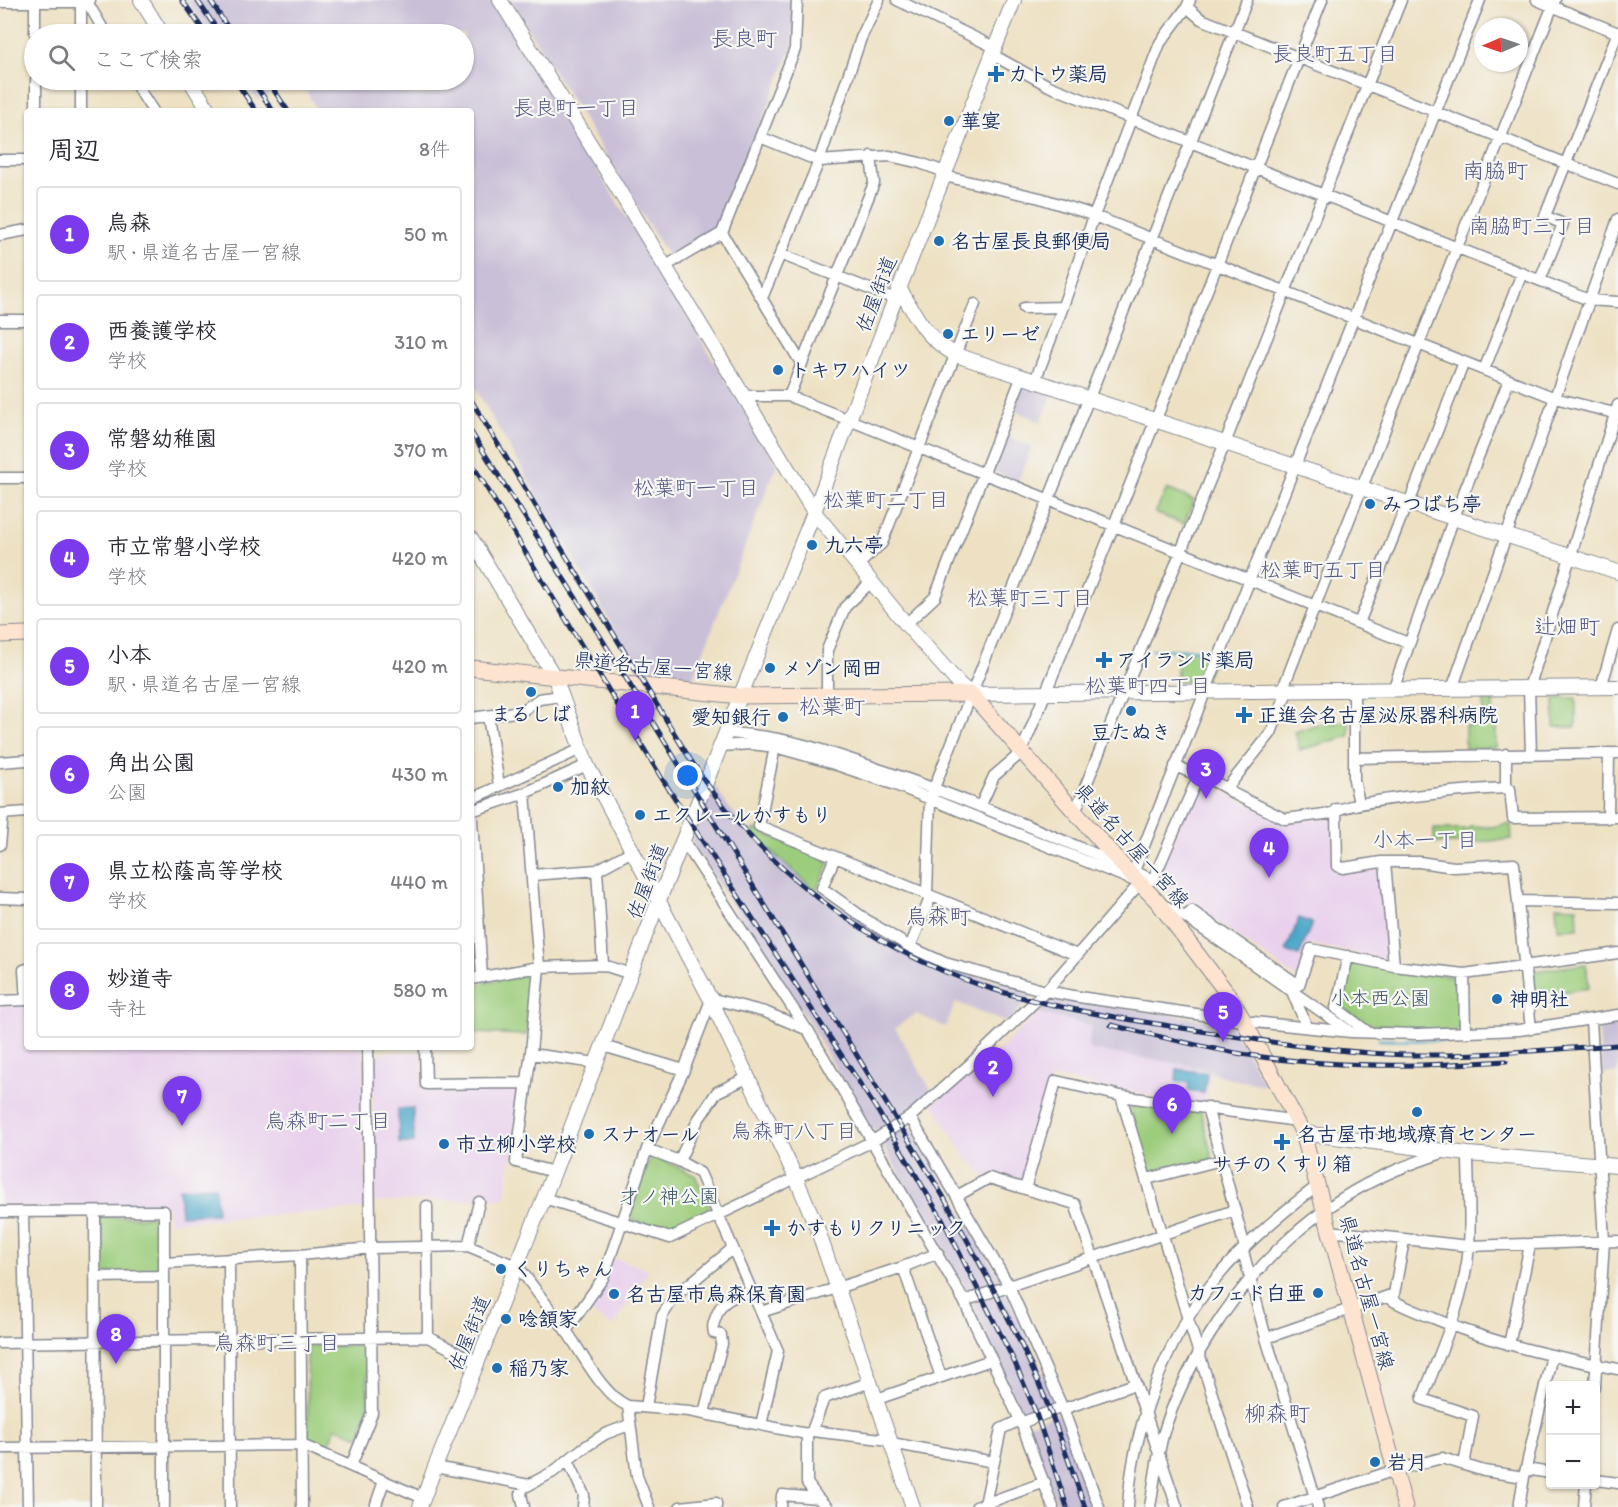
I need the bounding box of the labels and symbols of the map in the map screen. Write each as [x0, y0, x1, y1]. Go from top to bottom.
north arrow [1474, 18, 1528, 72]
district label: 長良町 [711, 25, 777, 52]
district label: 長良町五丁目 [1272, 41, 1398, 66]
place label: カトウ薬局 [1008, 62, 1108, 86]
marker: カトウ薬局 [989, 67, 1003, 81]
district label: 長良町一丁目 [513, 95, 639, 120]
place label: 華宴 [961, 109, 1001, 133]
marker: 華宴 [942, 114, 956, 128]
district label: 南脇町 [1462, 157, 1528, 184]
district label: 南脇町三丁目 [1469, 213, 1595, 238]
place label: 名古屋長良郵便局 [951, 229, 1111, 253]
marker: 名古屋長良郵便局 [932, 234, 946, 248]
street label: 佐屋街道 [850, 252, 902, 336]
place label: エリーゼ [960, 322, 1040, 346]
marker: エリーゼ [941, 327, 955, 341]
place label: トキワハイツ [790, 358, 910, 382]
marker: トキワハイツ [771, 363, 785, 377]
district label: 松葉町一丁目 [633, 475, 759, 500]
district label: 松葉町二丁目 [823, 487, 949, 512]
place label: みつばち亭 [1382, 492, 1482, 516]
marker: みつばち亭 [1363, 497, 1377, 511]
place label: 九六亭 [824, 533, 884, 557]
marker: 九六亭 [805, 538, 819, 552]
district label: 松葉町五丁目 [1260, 557, 1386, 582]
district label: 松葉町三丁目 [967, 585, 1093, 610]
district label: 辻畑町 [1534, 613, 1600, 640]
street label: 県道名古屋一宮線 [572, 647, 734, 685]
place label: アイランド薬局 [1116, 648, 1255, 672]
marker: アイランド薬局 [1097, 653, 1111, 667]
place label: メゾン岡田 [782, 656, 882, 680]
marker: メゾン岡田 [763, 661, 777, 675]
district label: 松葉町四丁目 [1085, 673, 1211, 698]
marker: まるしば [524, 685, 538, 699]
pin: 1 [616, 692, 654, 741]
district label: 松葉町 [799, 693, 865, 720]
place label: まるしば [491, 702, 571, 726]
place label: 正進会名古屋泌尿器科病院 [1258, 703, 1498, 727]
marker: 豆たぬき [1124, 704, 1138, 718]
place label: 愛知銀行 [691, 705, 771, 729]
marker: 正進会名古屋泌尿器科病院 [1235, 706, 1253, 724]
marker: 愛知銀行 [776, 710, 790, 724]
place label: 豆たぬき [1091, 720, 1171, 744]
pin: 3 [1186, 750, 1226, 799]
your location [673, 761, 702, 790]
place label: 加紋 [570, 775, 610, 799]
street label: 県道名古屋一宮線 [1070, 778, 1194, 912]
marker: 加紋 [551, 780, 565, 794]
place label: エクレールかすもり [652, 803, 832, 827]
marker: エクレールかすもり [633, 808, 647, 822]
district label: 小本一丁目 [1373, 827, 1478, 852]
pin: 4 [1250, 828, 1288, 878]
street label: 佐屋街道 [621, 839, 673, 923]
district label: 烏森町 [905, 903, 971, 930]
park label: 小本西公園 [1330, 986, 1430, 1010]
place label: 神明社 [1509, 987, 1569, 1011]
pin: 5 [1204, 992, 1242, 1042]
marker: 神明社 [1490, 992, 1504, 1006]
pin: 2 [974, 1048, 1012, 1097]
pin: 7 [162, 1076, 201, 1126]
pin: 6 [1152, 1084, 1192, 1134]
marker: 名古屋市地域療育センター [1410, 1105, 1424, 1119]
district label: 烏森町二丁目 [265, 1108, 391, 1133]
district label: 烏森町八丁目 [731, 1118, 857, 1143]
place label: スナオール [601, 1122, 700, 1146]
place label: 名古屋市地域療育センター [1297, 1122, 1537, 1146]
marker: スナオール [582, 1127, 596, 1141]
place label: 市立柳小学校 [456, 1132, 576, 1156]
marker: サチのくすり箱 [1275, 1135, 1289, 1149]
marker: 市立柳小学校 [437, 1137, 451, 1151]
place label: サチのくすり箱 [1212, 1152, 1352, 1176]
park label: 才ノ神公園 [619, 1184, 719, 1208]
street label: 県道名古屋一宮線 [1335, 1212, 1399, 1372]
place label: かすもりクリニック [786, 1216, 966, 1240]
marker: かすもりクリニック [763, 1219, 781, 1237]
place label: くりちゃん [513, 1257, 613, 1281]
marker: くりちゃん [494, 1262, 508, 1276]
place label: カフェド白亜 [1188, 1281, 1306, 1305]
place label: 名古屋市烏森保育園 [626, 1282, 806, 1306]
marker: カフェド白亜 [1311, 1286, 1325, 1300]
marker: 名古屋市烏森保育園 [607, 1287, 621, 1301]
street label: 佐屋街道 [443, 1291, 495, 1375]
place label: 唸頷家 [518, 1307, 578, 1331]
marker: 唸頷家 [499, 1312, 513, 1326]
pin: 8 [96, 1314, 136, 1364]
district label: 烏森町三丁目 [214, 1330, 340, 1355]
place label: 稲乃家 [509, 1356, 569, 1380]
marker: 稲乃家 [490, 1361, 504, 1375]
district label: 柳森町 [1244, 1400, 1310, 1427]
place label: 岩月 [1387, 1450, 1427, 1474]
marker: 岩月 [1368, 1455, 1382, 1469]

